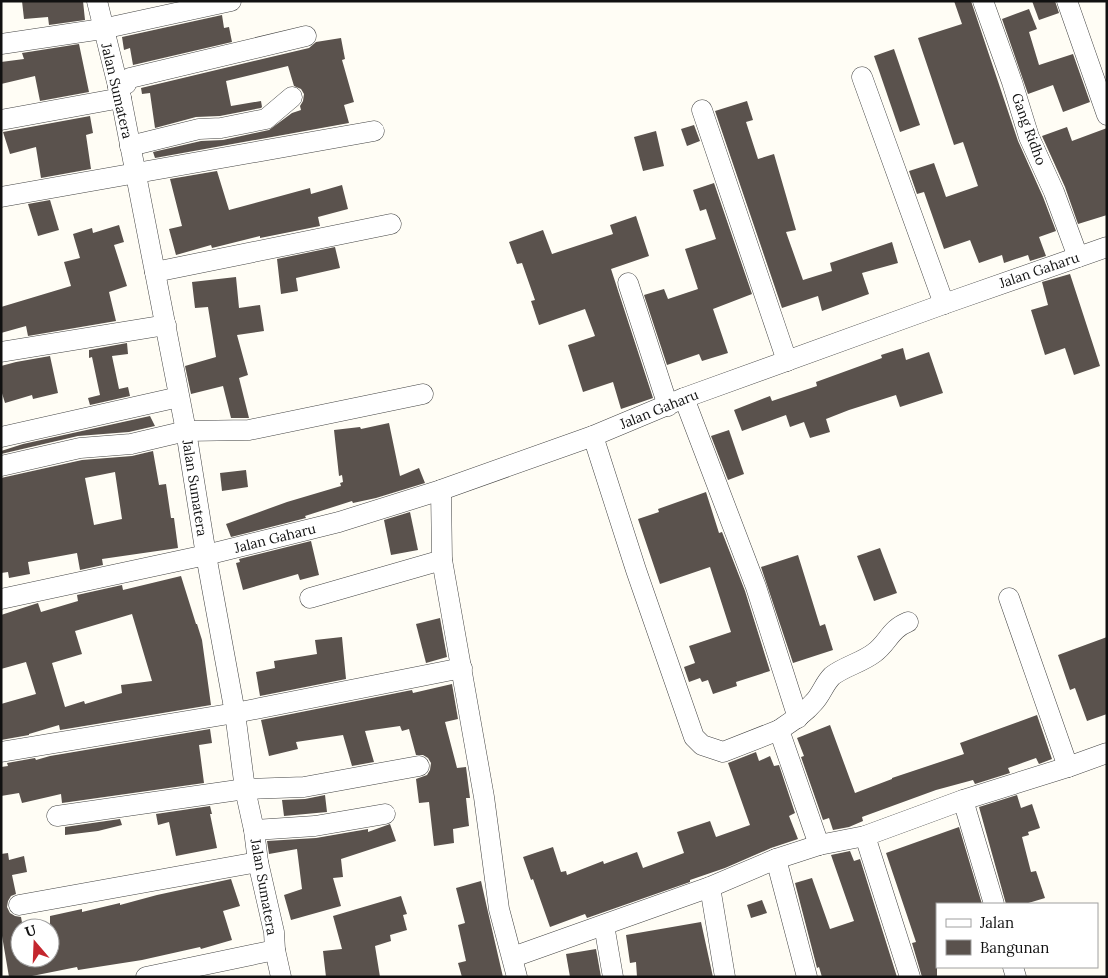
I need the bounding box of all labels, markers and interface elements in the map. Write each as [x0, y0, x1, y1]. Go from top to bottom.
street label: Jalan Sumatera [97, 41, 137, 141]
street label: Gang Ridho [1008, 90, 1050, 168]
street label: Jalan Gaharu [996, 248, 1081, 292]
street label: Jalan Gaharu [616, 385, 701, 433]
street label: Jalan Sumatera [178, 437, 212, 538]
street label: Jalan Gaharu [231, 519, 318, 557]
street label: Jalan Sumatera [246, 836, 281, 937]
legend [936, 903, 1098, 968]
text: Jalan [979, 913, 1014, 932]
north arrow [10, 918, 60, 968]
text: U [23, 920, 39, 941]
text: Bangunan [980, 938, 1049, 957]

